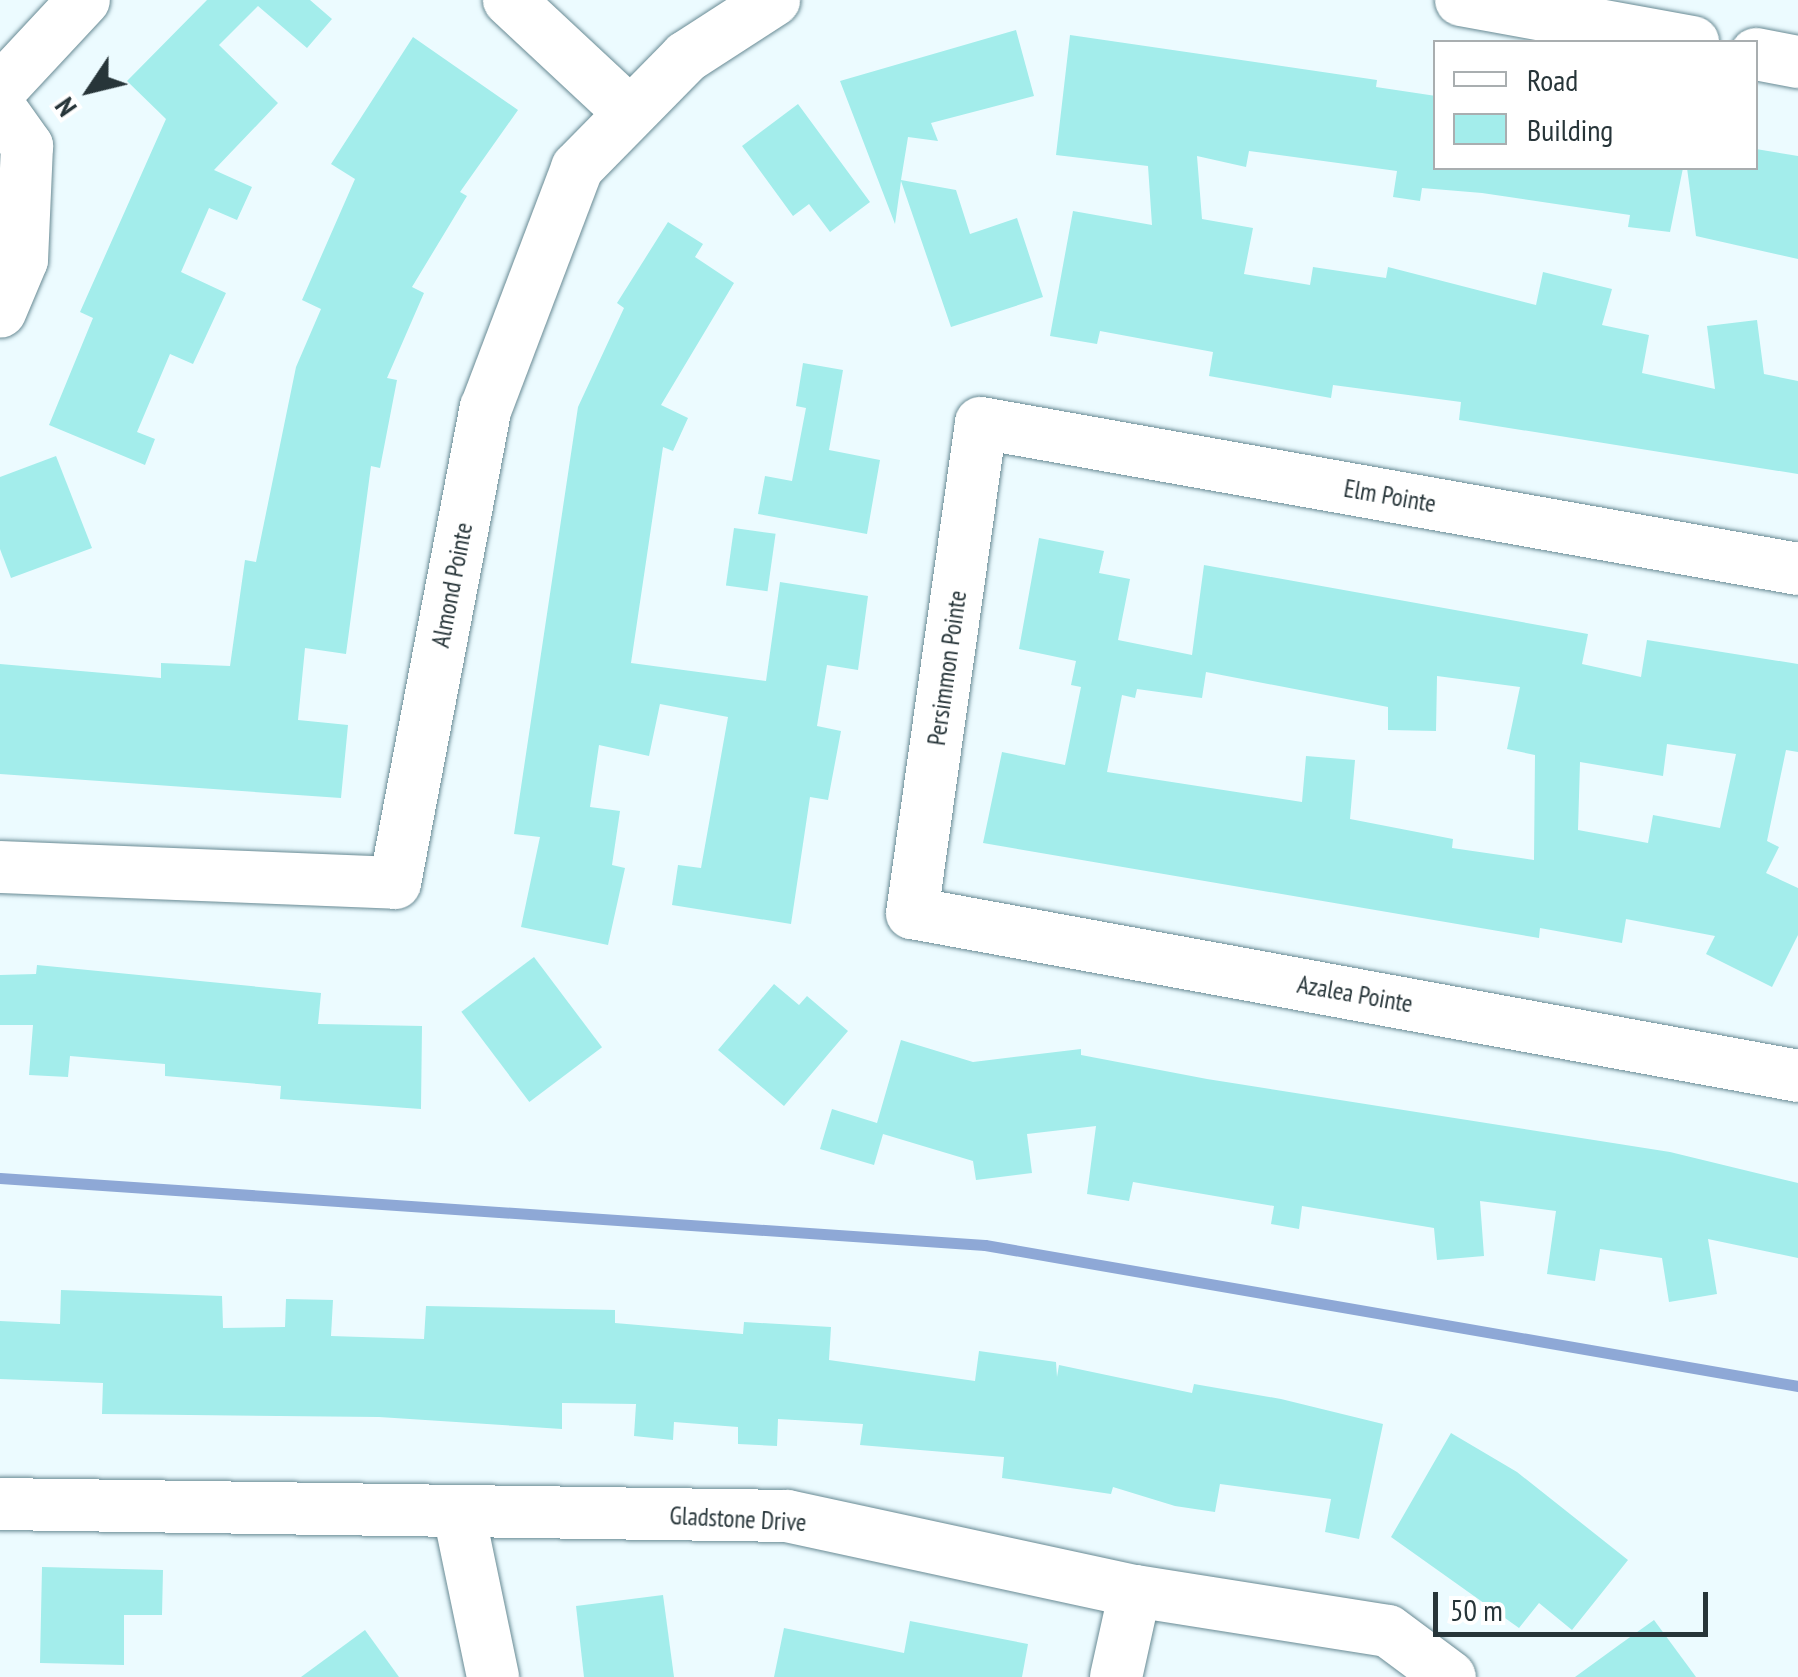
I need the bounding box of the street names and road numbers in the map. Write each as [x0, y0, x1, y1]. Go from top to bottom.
street label: Elm Pointe [1342, 473, 1438, 519]
street label: Almond Pointe [425, 520, 479, 650]
street label: Persimmon Pointe [921, 589, 973, 747]
street label: Azalea Pointe [1295, 969, 1415, 1019]
street label: Gladstone Drive [669, 1500, 807, 1538]

